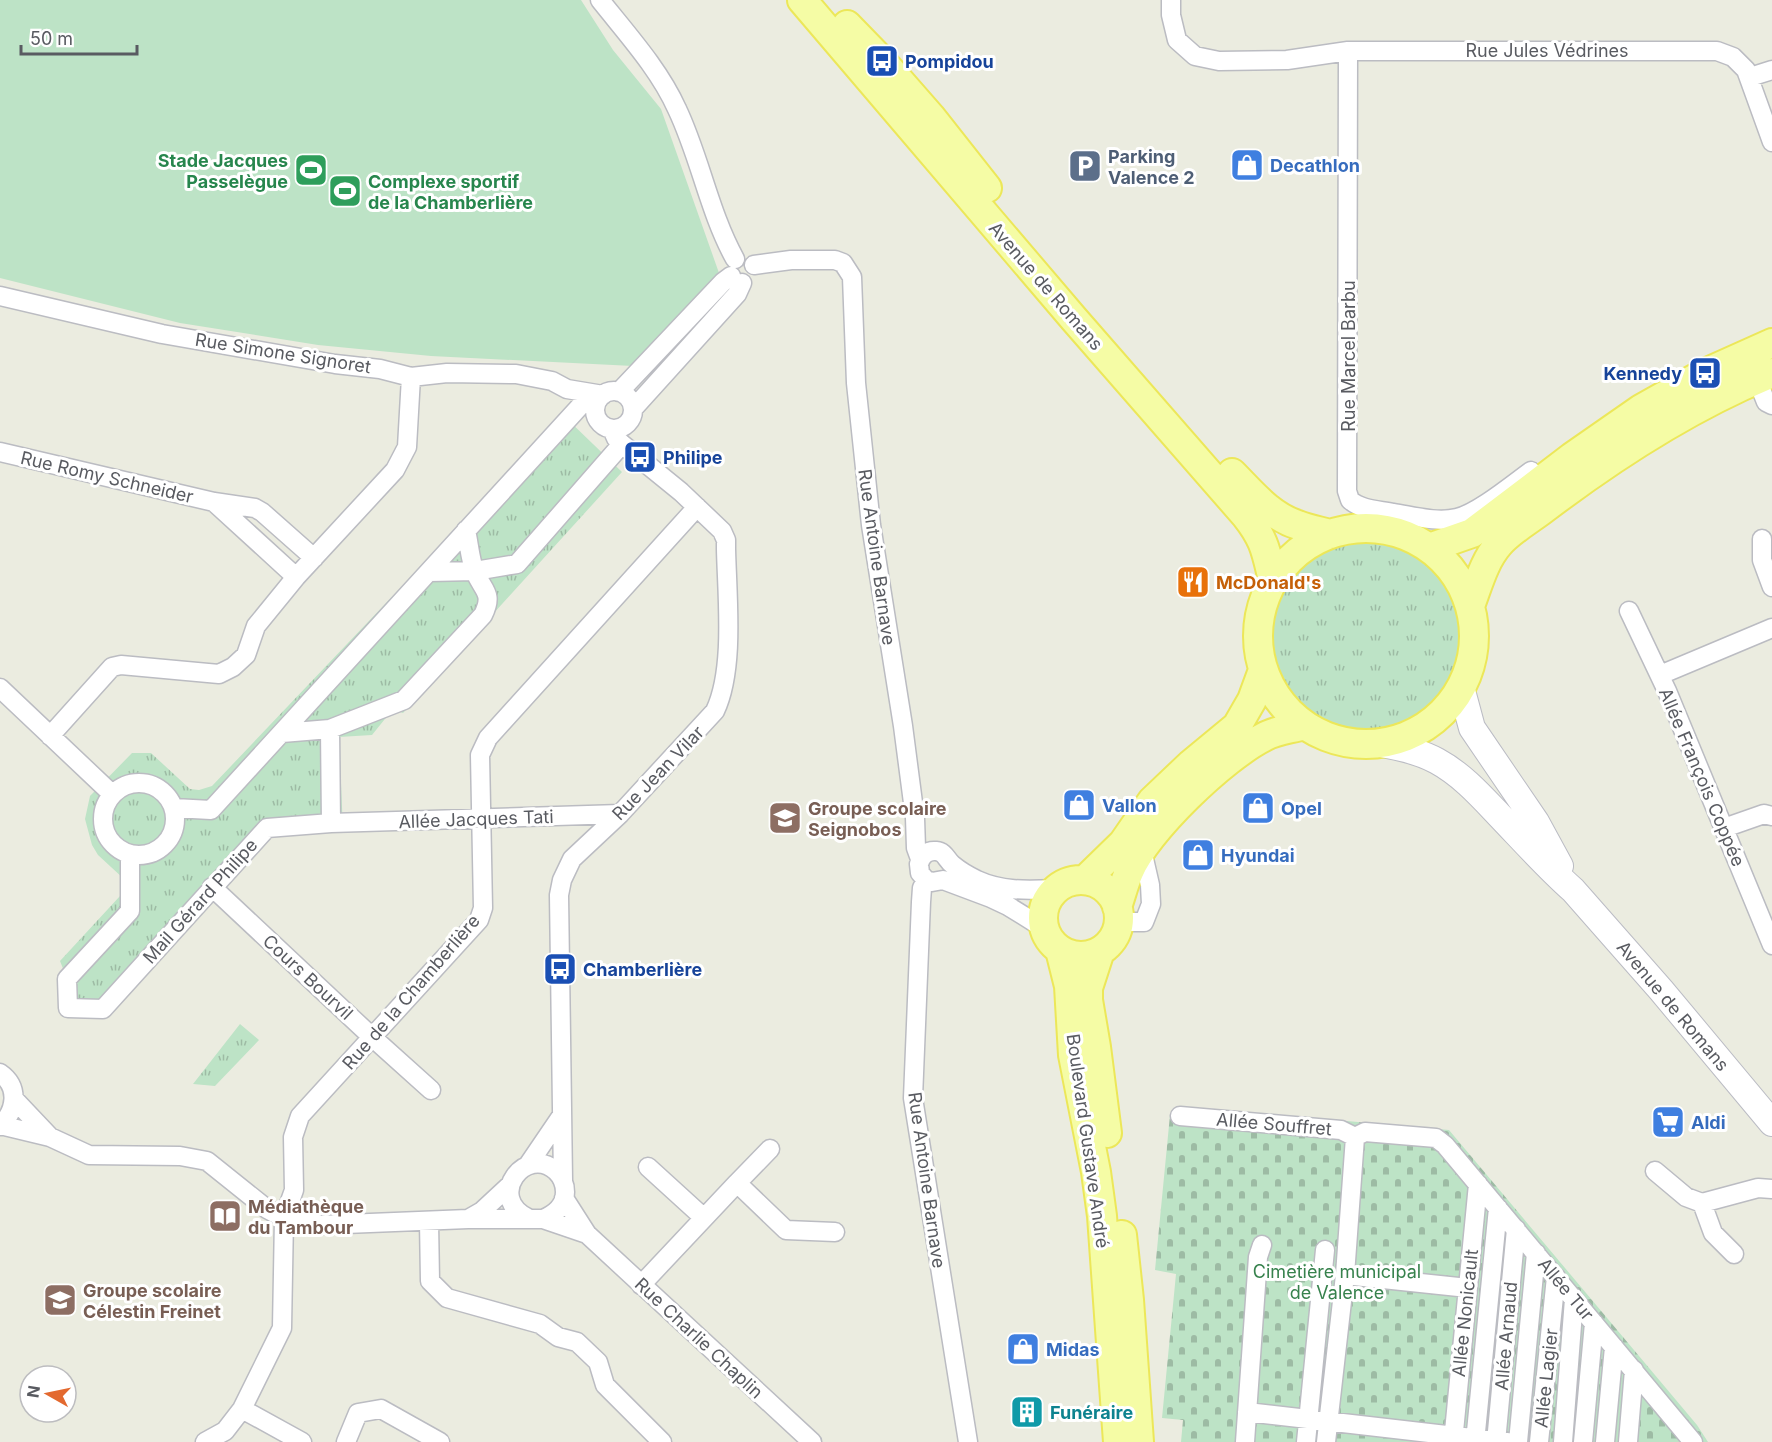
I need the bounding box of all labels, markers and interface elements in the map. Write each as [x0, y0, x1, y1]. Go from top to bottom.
scale bar [21, 18, 136, 56]
text: 50 m [30, 28, 73, 49]
street label: Rue Jules Védrines [1465, 40, 1629, 61]
bus stop icon: Pompidou [864, 43, 900, 79]
place label: Pompidou [905, 51, 994, 72]
place label: Parking Valence 2 [1108, 146, 1195, 188]
shop icon: Decathlon [1229, 147, 1265, 183]
parking icon: Parking Valence 2 [1067, 148, 1103, 184]
place label: Stade Jacques Passelègue [158, 150, 288, 192]
sports icon: Stade Jacques Passelègue [293, 152, 329, 188]
place label: Decathlon [1270, 155, 1360, 176]
place label: Complexe sportif de la Chamberlière [368, 171, 533, 213]
sports icon: Complexe sportif de la Chamberlière [327, 173, 363, 209]
street label: Avenue de Romans [985, 218, 1107, 354]
street label: Rue Marcel Barbu [1338, 280, 1359, 432]
street label: Rue Simone Signoret [194, 329, 372, 377]
bus stop icon: Kennedy [1687, 355, 1723, 391]
place label: Kennedy [1604, 363, 1682, 384]
bus stop icon: Philipe [622, 439, 658, 475]
street label: Rue Romy Schneider [18, 447, 196, 507]
place label: Philipe [663, 447, 723, 468]
street label: Rue Antoine Barnave [854, 468, 900, 646]
restaurant icon: McDonald's [1175, 564, 1211, 600]
place label: McDonald's [1216, 572, 1321, 593]
street label: Allée François Coppée [1655, 685, 1749, 869]
street label: Rue Jean Vilar [608, 721, 708, 824]
shop icon: Vallon [1061, 787, 1097, 823]
shop icon: Opel [1240, 790, 1276, 826]
place label: Vallon [1102, 795, 1157, 816]
place label: Groupe scolaire Seignobos [808, 798, 947, 840]
place label: Opel [1281, 798, 1322, 819]
school or university icon: Groupe scolaire Seignobos [767, 800, 803, 836]
street label: Allée Jacques Tati [398, 806, 554, 832]
street label: Mail Gérard Philipe [139, 834, 261, 968]
shop icon: Hyundai [1180, 837, 1216, 873]
place label: Hyundai [1221, 845, 1295, 866]
street label: Rue de la Chamberlière [338, 910, 484, 1074]
street label: Cours Bourvil [259, 930, 357, 1024]
street label: Avenue de Romans [1613, 937, 1733, 1075]
bus stop icon: Chamberlière [542, 951, 578, 987]
place label: Chamberlière [583, 959, 702, 980]
street label: Boulevard Gustave André [1063, 1032, 1113, 1250]
street label: Rue Antoine Barnave [904, 1091, 950, 1269]
supermarket icon: Aldi [1650, 1104, 1686, 1140]
street label: Allée Souffret [1215, 1108, 1333, 1140]
place label: Aldi [1691, 1112, 1726, 1133]
place label: Médiathèque du Tambour [248, 1196, 364, 1238]
library icon: Médiathèque du Tambour [207, 1198, 243, 1234]
street label: Allée Nonicault [1448, 1248, 1482, 1378]
street label: Allée Tur [1534, 1254, 1598, 1325]
park label: Cimetière municipal de Valence [1253, 1261, 1421, 1303]
street label: Rue Charlie Chaplin [631, 1273, 767, 1403]
place label: Groupe scolaire Célestin Freinet [83, 1280, 222, 1322]
street label: Allée Arnaud [1491, 1281, 1521, 1391]
school or university icon: Groupe scolaire Célestin Freinet [42, 1282, 78, 1318]
street label: Allée Lagier [1530, 1327, 1562, 1429]
shop icon: Midas [1005, 1331, 1041, 1367]
place label: Midas [1046, 1339, 1100, 1360]
north arrow [18, 1364, 78, 1424]
text: N [22, 1384, 44, 1399]
building icon: Funéraire [1009, 1394, 1045, 1430]
place label: Funéraire [1050, 1402, 1133, 1423]

